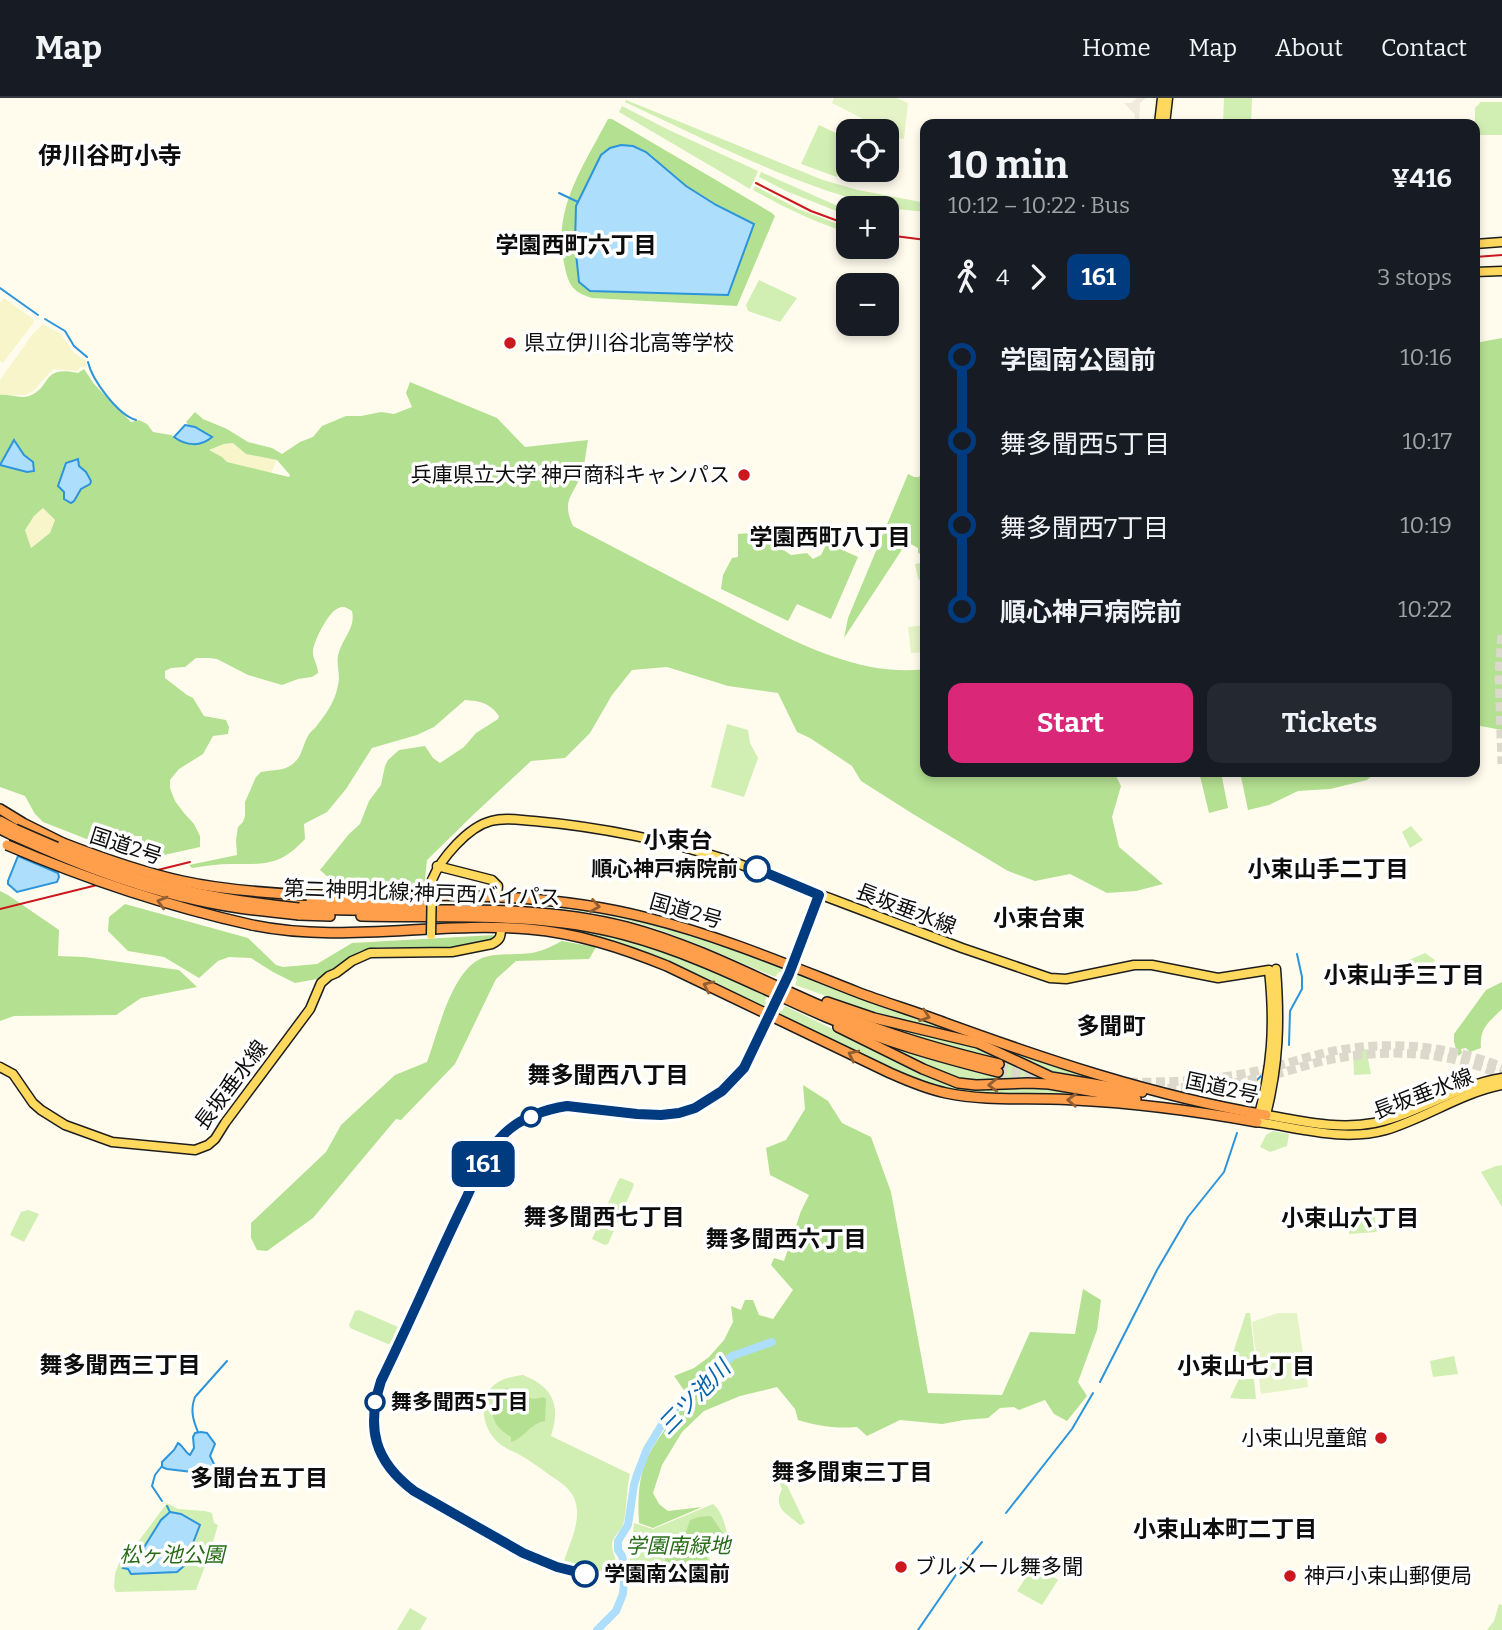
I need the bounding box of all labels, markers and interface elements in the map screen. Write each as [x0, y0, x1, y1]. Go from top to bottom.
text: Map [35, 28, 102, 68]
text: Home [1082, 34, 1151, 62]
text: Map [1189, 34, 1237, 62]
text: About [1275, 34, 1343, 62]
text: Contact [1381, 34, 1467, 62]
map controls [836, 119, 899, 336]
button: locate [836, 119, 899, 182]
district label: 伊川谷町小寺 [38, 142, 182, 170]
text: 10 min [948, 142, 1068, 188]
text: ¥416 [1391, 163, 1452, 194]
text: 10:12 – 10:22 · Bus [948, 191, 1130, 219]
button: + [836, 196, 899, 259]
district label: 学園西町六丁目 [496, 231, 657, 259]
icon: walk [948, 258, 986, 296]
icon: forward [1019, 258, 1057, 296]
text: 4 [996, 263, 1009, 291]
text: 161 [1081, 263, 1116, 291]
text: 3 stops [1377, 263, 1452, 291]
button: − [836, 273, 899, 336]
place label: 県立伊川谷北高等学校 [524, 330, 734, 356]
marker: 県立伊川谷北高等学校 [502, 335, 518, 351]
text: 10:16 [1400, 343, 1452, 371]
text: 学園南公園前 [1000, 345, 1156, 376]
text: 10:17 [1402, 427, 1452, 455]
text: 舞多聞西5丁目 [1000, 429, 1170, 460]
place label: 兵庫県立大学 神戸商科キャンパス [411, 462, 730, 488]
marker: 兵庫県立大学 神戸商科キャンパス [736, 467, 752, 483]
text: 10:19 [1400, 511, 1452, 539]
text: 舞多聞西7丁目 [1000, 513, 1169, 544]
district label: 学園西町八丁目 [750, 523, 911, 551]
text: 10:22 [1398, 595, 1452, 623]
text: 順心神戸病院前 [1000, 597, 1182, 628]
button: Start [948, 683, 1193, 763]
button: Tickets [1207, 683, 1452, 763]
street label: 国道2号 [87, 822, 165, 870]
district label: 小束台 [644, 826, 713, 854]
district label: 小束山手二丁目 [1248, 855, 1409, 883]
place label: 順心神戸病院前 [591, 856, 738, 882]
marker: 順心神戸病院前 [744, 856, 770, 882]
street label: 第二神明北線;神戸西バイパス [283, 875, 561, 911]
street label: 長坂垂水線 [852, 878, 960, 940]
street label: 国道2号 [647, 888, 725, 934]
one-way arrow [156, 896, 168, 911]
one-way arrow [589, 898, 601, 913]
district label: 小束台東 [993, 904, 1085, 932]
district label: 小束山手三丁目 [1324, 961, 1485, 989]
one-way arrow [703, 980, 715, 994]
one-way arrow [918, 1008, 930, 1022]
district label: 多聞町 [1077, 1012, 1146, 1040]
street label: 長坂垂水線 [189, 1035, 273, 1135]
one-way arrow [848, 1049, 860, 1063]
district label: 舞多聞西八丁目 [528, 1061, 689, 1089]
street label: 長坂垂水線 [1369, 1063, 1477, 1125]
street label: 国道2号 [1183, 1068, 1261, 1108]
one-way arrow [987, 1077, 997, 1093]
one-way arrow [1066, 1092, 1077, 1107]
unlabelled marker [521, 1107, 541, 1127]
line badge: 161 [443, 1141, 523, 1187]
text: 161 [466, 1150, 500, 1178]
district label: 舞多聞西七丁目 [524, 1203, 685, 1231]
district label: 小束山六丁目 [1281, 1204, 1419, 1232]
district label: 舞多聞西六丁目 [706, 1225, 867, 1253]
district label: 舞多聞西三丁目 [40, 1351, 201, 1379]
water label: 三ツ池川 [652, 1352, 738, 1440]
district label: 小束山七丁目 [1177, 1352, 1315, 1380]
place label: 舞多聞西5丁目 [391, 1389, 529, 1415]
marker: 舞多聞西5丁目 [365, 1392, 385, 1412]
place label: 小束山児童館 [1241, 1425, 1367, 1451]
marker: 小束山児童館 [1373, 1430, 1389, 1446]
district label: 舞多聞東三丁目 [772, 1458, 933, 1486]
district label: 多聞台五丁目 [190, 1464, 328, 1492]
district label: 小束山本町二丁目 [1133, 1515, 1317, 1543]
park label: 学園南緑地 [626, 1533, 732, 1559]
park label: 松ヶ池公園 [120, 1542, 227, 1568]
place label: ブルメール舞多聞 [915, 1554, 1083, 1580]
marker: ブルメール舞多聞 [893, 1559, 909, 1575]
marker: 学園南公園前 [572, 1561, 598, 1587]
place label: 学園南公園前 [604, 1561, 730, 1587]
place label: 神戸小束山郵便局 [1304, 1563, 1472, 1589]
marker: 神戸小束山郵便局 [1282, 1568, 1298, 1584]

